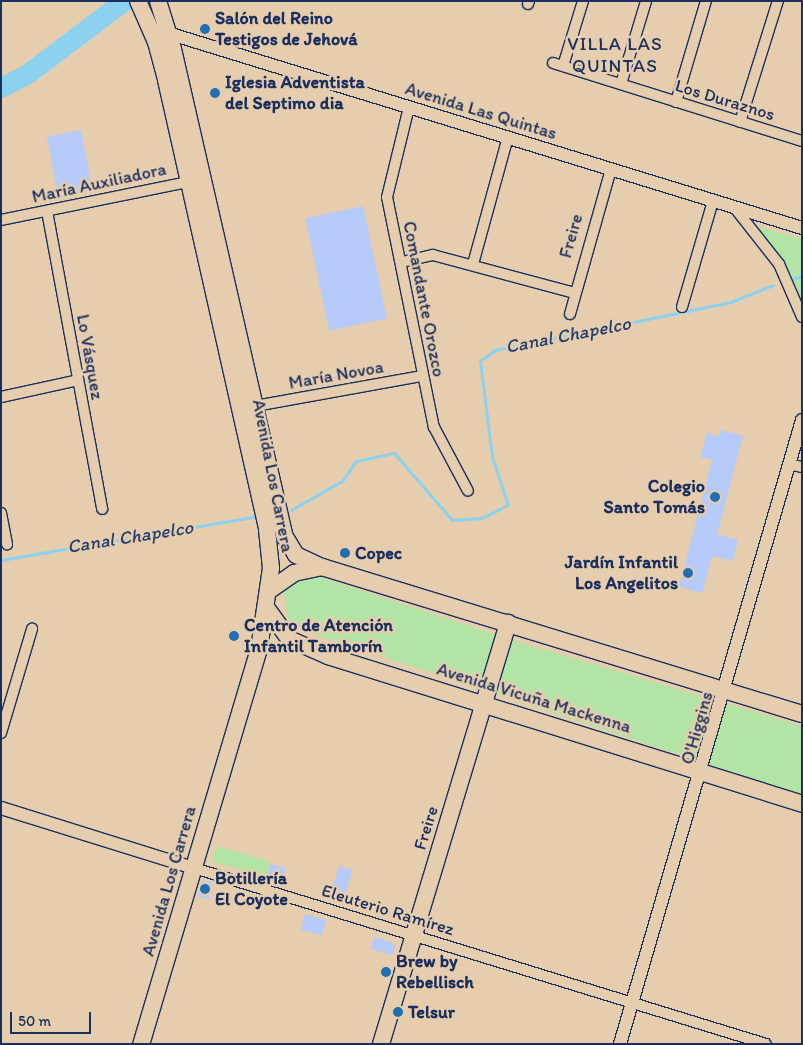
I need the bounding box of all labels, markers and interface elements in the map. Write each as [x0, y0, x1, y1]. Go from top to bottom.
place label: Salón del Reino Testigos de Jehová [215, 8, 358, 50]
marker: Salón del Reino Testigos de Jehová [199, 23, 211, 35]
district label: VILLA LAS QUINTAS [566, 33, 664, 77]
place label: Iglesia Adventista del Septimo dia [225, 72, 365, 115]
street label: Los Duraznos [672, 74, 778, 126]
street label: Avenida Las Quintas [402, 78, 560, 144]
marker: Iglesia Adventista del Septimo dia [209, 87, 221, 99]
street label: María Auxiliadora [30, 158, 168, 208]
street label: Freire [554, 211, 588, 261]
street label: Comandante Orozco [398, 219, 450, 379]
water label: Canal Chapelco [504, 312, 632, 358]
street label: Lo Vásquez [72, 313, 108, 401]
street label: María Novoa [287, 356, 385, 394]
street label: Avenida Los Carrera [248, 397, 298, 555]
place label: Colegio Santo Tomás [605, 476, 705, 518]
marker: Colegio Santo Tomás [709, 491, 721, 503]
water label: Canal Chapelco [66, 516, 194, 558]
place label: Copec [355, 542, 402, 564]
marker: Copec [339, 547, 351, 559]
place label: Jardín Infantil Los Angelitos [565, 552, 678, 594]
marker: Jardín Infantil Los Angelitos [682, 567, 694, 579]
place label: Centro de Atención Infantil Tamborín [244, 615, 393, 658]
marker: Centro de Atención Infantil Tamborín [228, 630, 240, 642]
street label: Avenida Vicuña Mackenna [434, 658, 634, 738]
street label: O'Higgins [676, 689, 718, 767]
street label: Avenida Los Carrera [137, 803, 201, 959]
street label: Freire [409, 803, 443, 853]
place label: Botillería El Coyote [215, 868, 288, 911]
street label: Eleuterio Ramírez [319, 880, 457, 940]
marker: Botillería El Coyote [199, 883, 211, 895]
place label: Brew by Rebellisch [396, 951, 474, 994]
marker: Brew by Rebellisch [380, 966, 392, 978]
place label: Telsur [408, 1001, 455, 1023]
scale bar [12, 1002, 94, 1034]
marker: Telsur [392, 1006, 404, 1018]
text: 50 m [18, 1012, 51, 1030]

